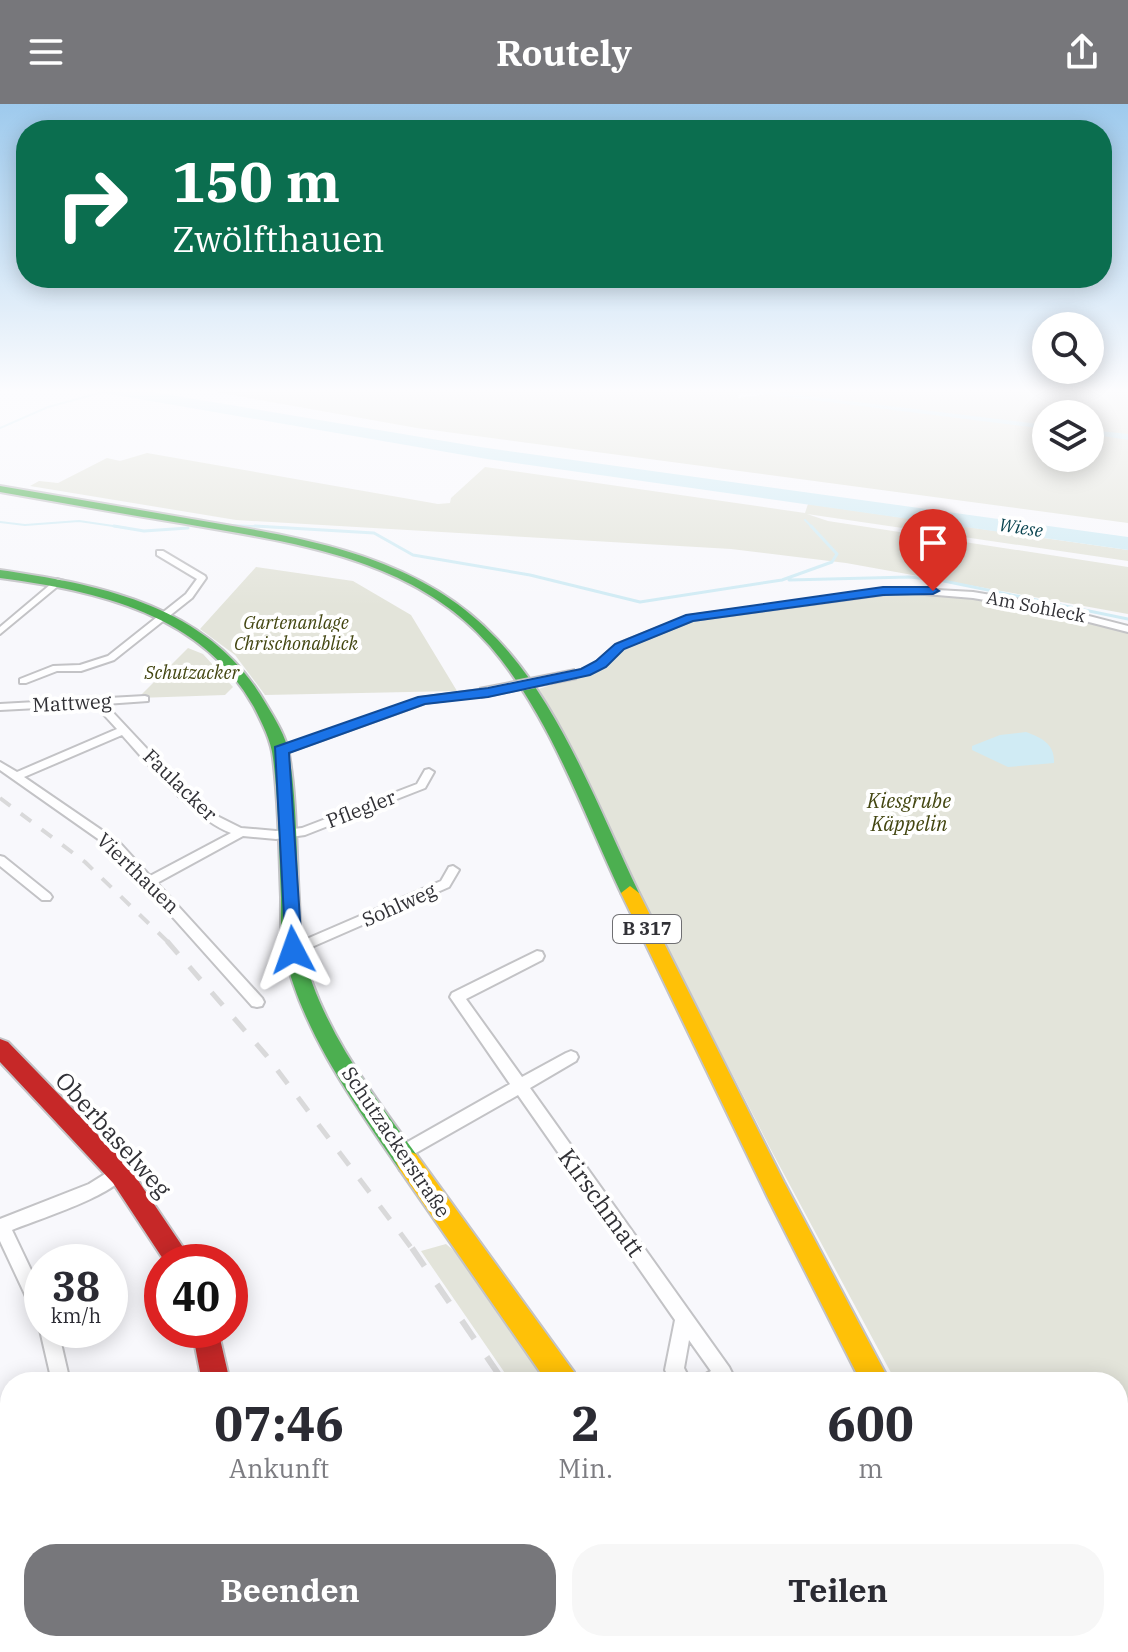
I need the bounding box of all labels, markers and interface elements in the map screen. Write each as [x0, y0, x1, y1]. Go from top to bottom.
text: Routely [496, 29, 632, 76]
icon: menu [24, 30, 68, 74]
icon: share [1060, 30, 1104, 74]
text: 150 m [172, 145, 340, 217]
icon: right [40, 152, 144, 256]
text: Zwölfthauen [172, 215, 385, 262]
map controls [1032, 312, 1104, 472]
button: search [1032, 312, 1104, 384]
button: layers [1032, 400, 1104, 472]
pin [899, 509, 967, 591]
water label: Wiese [998, 513, 1045, 542]
icon: arrive [911, 521, 955, 565]
street label: Am Sohleck [985, 586, 1088, 627]
park label: Gartenanlage Chrischonablick [234, 611, 358, 655]
park label: Schutzacker [144, 661, 241, 684]
street label: Mattweg [32, 687, 112, 718]
street label: Faulacker [137, 743, 223, 827]
street label: Pflegler [322, 783, 400, 834]
park label: Kiesgrube Käppelin [866, 787, 951, 837]
street label: Vierthauen [91, 826, 186, 919]
street label: Sohlweg [357, 876, 440, 933]
position arrow [251, 908, 335, 992]
road number: B 317 [613, 915, 681, 943]
street label: Schutzackerstraße [336, 1061, 457, 1222]
street label: Oberbaselweg [49, 1064, 179, 1204]
street label: Kirschmatt [552, 1142, 652, 1263]
speed limit sign: 40 [144, 1244, 248, 1348]
text: 38 [52, 1260, 100, 1312]
text: km/h [51, 1302, 101, 1329]
text: 07:46 [214, 1392, 344, 1454]
text: 2 [571, 1392, 600, 1454]
text: 600 [827, 1392, 914, 1454]
text: Ankunft [229, 1451, 329, 1485]
text: Min. [558, 1451, 613, 1485]
text: m [858, 1451, 883, 1485]
button: Beenden [24, 1544, 556, 1636]
button: Teilen [572, 1544, 1104, 1636]

